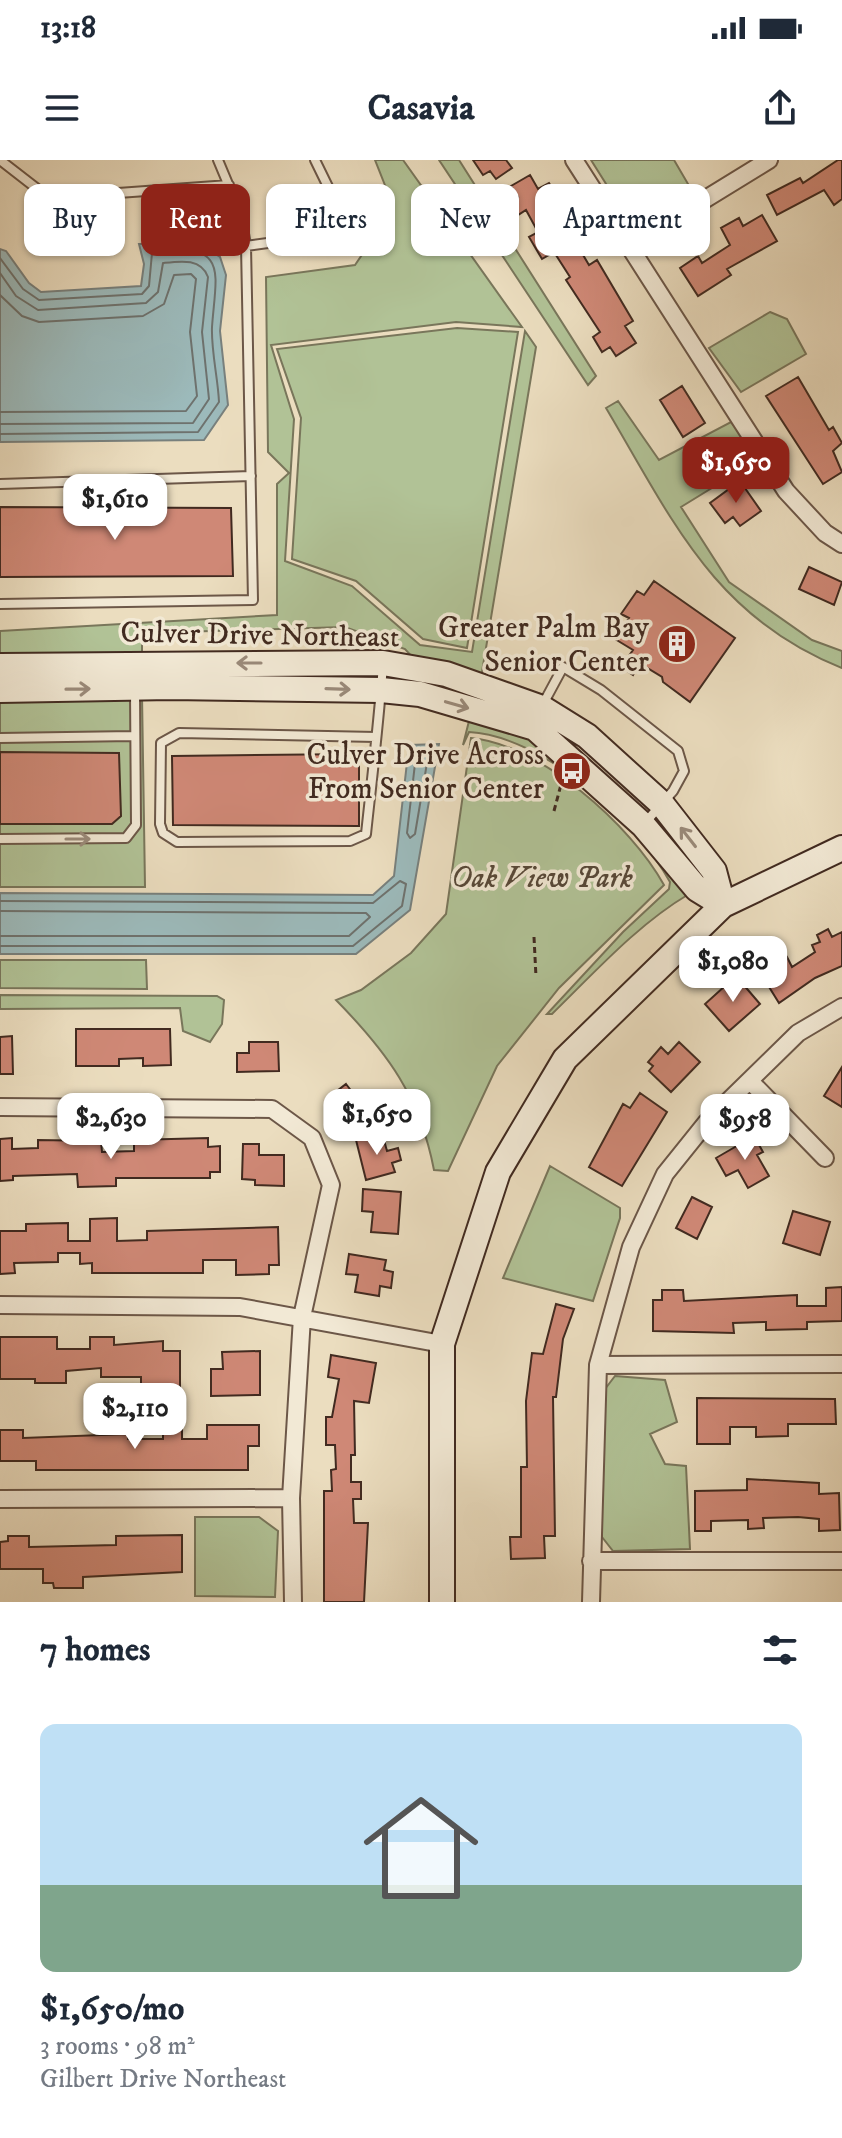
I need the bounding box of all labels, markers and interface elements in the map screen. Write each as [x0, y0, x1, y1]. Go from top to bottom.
text: 13:18 [40, 10, 96, 47]
icon: menu [40, 86, 84, 130]
text: Casavia [368, 86, 474, 131]
icon: share [758, 86, 802, 130]
chip: Buy [24, 184, 125, 256]
chip: Rent [141, 184, 250, 256]
chip: Filters [266, 184, 395, 256]
chip: New [411, 184, 519, 256]
chip: Apartment [535, 184, 710, 256]
pin: $1,650 [671, 437, 801, 505]
text: $1,650 [700, 446, 772, 479]
pin: $1,610 [50, 474, 180, 542]
text: $1,610 [81, 483, 149, 516]
place label: Greater Palm Bay Senior Center [438, 610, 650, 681]
street label: Culver Drive Northeast [120, 615, 400, 656]
building icon: Greater Palm Bay Senior Center [656, 623, 698, 665]
one-way arrow [236, 655, 263, 671]
one-way arrow [324, 681, 351, 696]
one-way arrow [64, 682, 91, 697]
one-way arrow [444, 698, 470, 713]
place label: Culver Drive Across From Senior Center [307, 737, 544, 808]
bus stop icon: Culver Drive Across From Senior Center [551, 750, 593, 792]
one-way arrow [680, 827, 697, 849]
one-way arrow [64, 831, 91, 847]
park label: Oak View Park [451, 860, 633, 897]
pin: $1,080 [668, 936, 798, 1004]
text: $1,080 [697, 945, 769, 978]
pin: $1,650 [312, 1089, 442, 1157]
pin: $2,630 [46, 1093, 176, 1161]
pin: $958 [698, 1094, 792, 1162]
text: $1,650 [341, 1098, 413, 1131]
text: $2,630 [75, 1102, 147, 1135]
text: $958 [718, 1103, 772, 1136]
pin: $2,110 [70, 1383, 200, 1451]
text: $2,110 [101, 1392, 169, 1425]
icon: filters [758, 1628, 802, 1672]
text: 7 homes [40, 1629, 150, 1671]
icon: home [349, 1776, 493, 1920]
text: $1,650/mo [40, 1988, 184, 2030]
text: 3 rooms · 98 m² [40, 2030, 195, 2063]
text: Gilbert Drive Northeast [40, 2063, 286, 2096]

